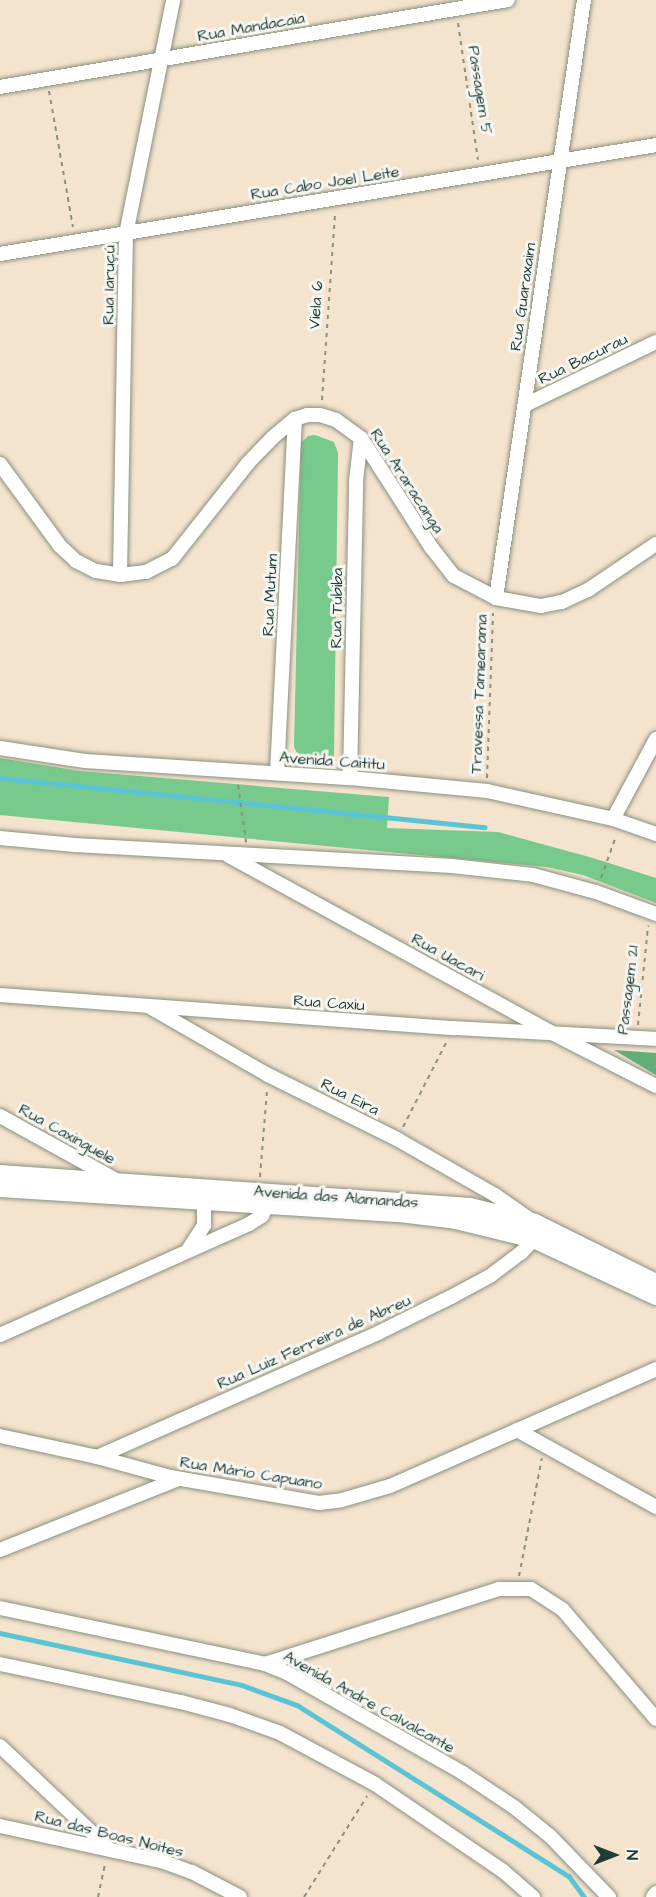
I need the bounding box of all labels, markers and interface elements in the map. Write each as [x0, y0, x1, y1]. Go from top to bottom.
street label: Rua Mandacaia [196, 8, 306, 46]
street label: Passagem 5 [464, 44, 496, 136]
street label: Rua Cabo Joel Leite [249, 162, 401, 204]
street label: Rua Guaraxaim [506, 242, 540, 352]
street label: Rua Iaruçú [99, 245, 119, 325]
street label: Viela 6 [305, 280, 327, 330]
street label: Rua Bacurau [535, 329, 631, 389]
street label: Rua Araracanga [366, 425, 448, 537]
street label: Rua Mutum [258, 553, 282, 637]
street label: Rua Tubiba [327, 567, 347, 649]
street label: Travessa Tamearama [467, 614, 491, 774]
street label: Avenida Caititu [279, 748, 385, 774]
street label: Rua Uacari [408, 929, 488, 985]
street label: Passagem 21 [613, 944, 643, 1036]
street label: Rua Caxiu [293, 991, 365, 1015]
street label: Rua Eira [318, 1074, 382, 1120]
street label: Rua Caxinguele [15, 1099, 119, 1169]
street label: Avenida das Alamandas [253, 1182, 419, 1212]
street label: Rua Luiz Ferreira de Abreu [214, 1291, 414, 1393]
street label: Rua Mário Capuano [179, 1452, 323, 1494]
street label: Avenida Andre Calvalcante [280, 1647, 458, 1757]
street label: Rua das Boas Noites [33, 1806, 185, 1862]
north arrow [584, 1825, 644, 1885]
text: N [621, 1850, 643, 1860]

